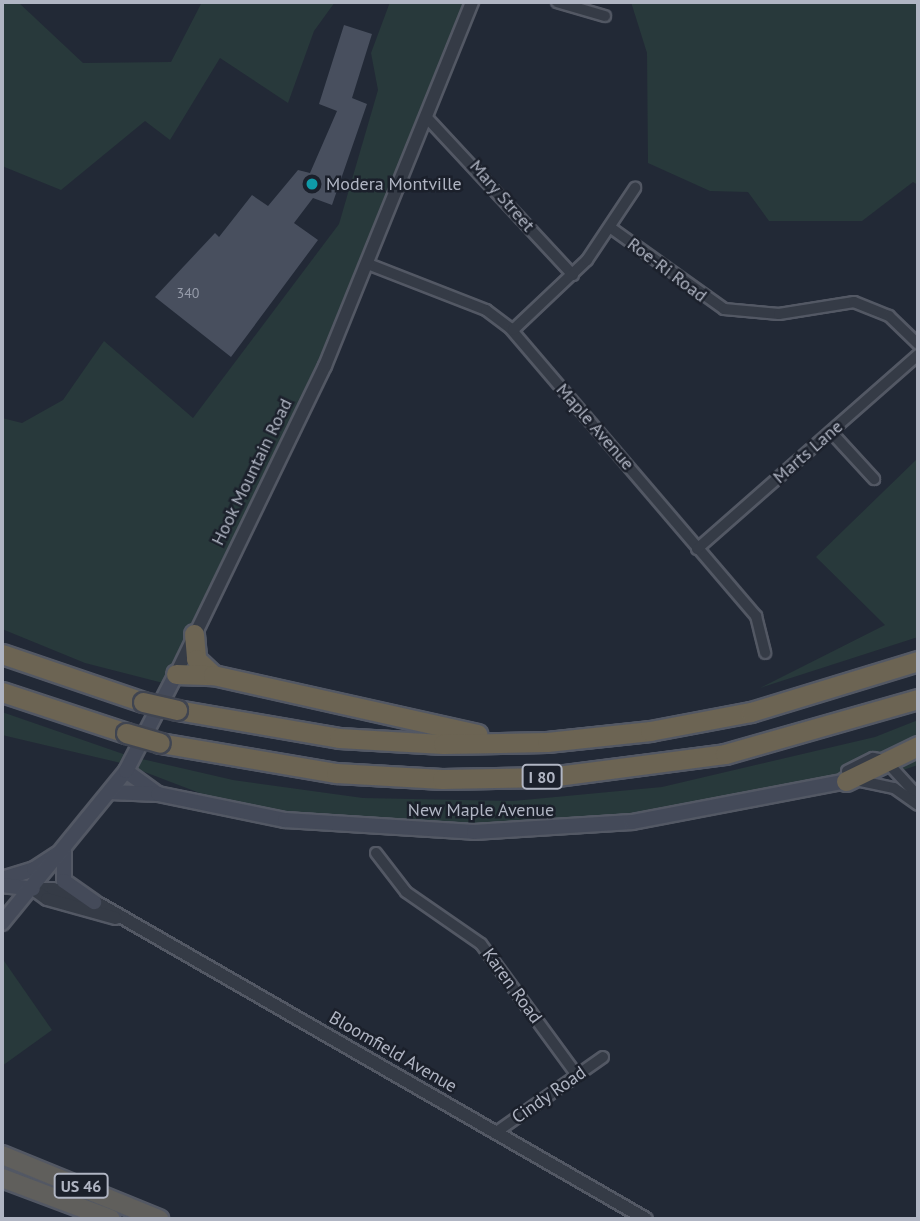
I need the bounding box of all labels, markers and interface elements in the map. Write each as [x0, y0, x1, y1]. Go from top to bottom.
street label: Mary Street [465, 156, 539, 236]
place label: Modera Montville [326, 173, 462, 195]
marker: Modera Montville [304, 176, 320, 192]
street label: Roe-Ri Road [623, 233, 711, 307]
house number: 340 [177, 285, 199, 301]
street label: Maple Avenue [551, 379, 639, 475]
street label: Hook Mountain Road [207, 395, 297, 549]
street label: Marts Lane [769, 416, 847, 488]
road number: I 80 [521, 764, 563, 790]
street label: New Maple Avenue [407, 799, 555, 821]
street label: Karen Road [478, 944, 546, 1028]
street label: Bloomfield Avenue [325, 1007, 461, 1097]
street label: Cindy Road [508, 1062, 590, 1128]
road number: US 46 [53, 1174, 109, 1198]

